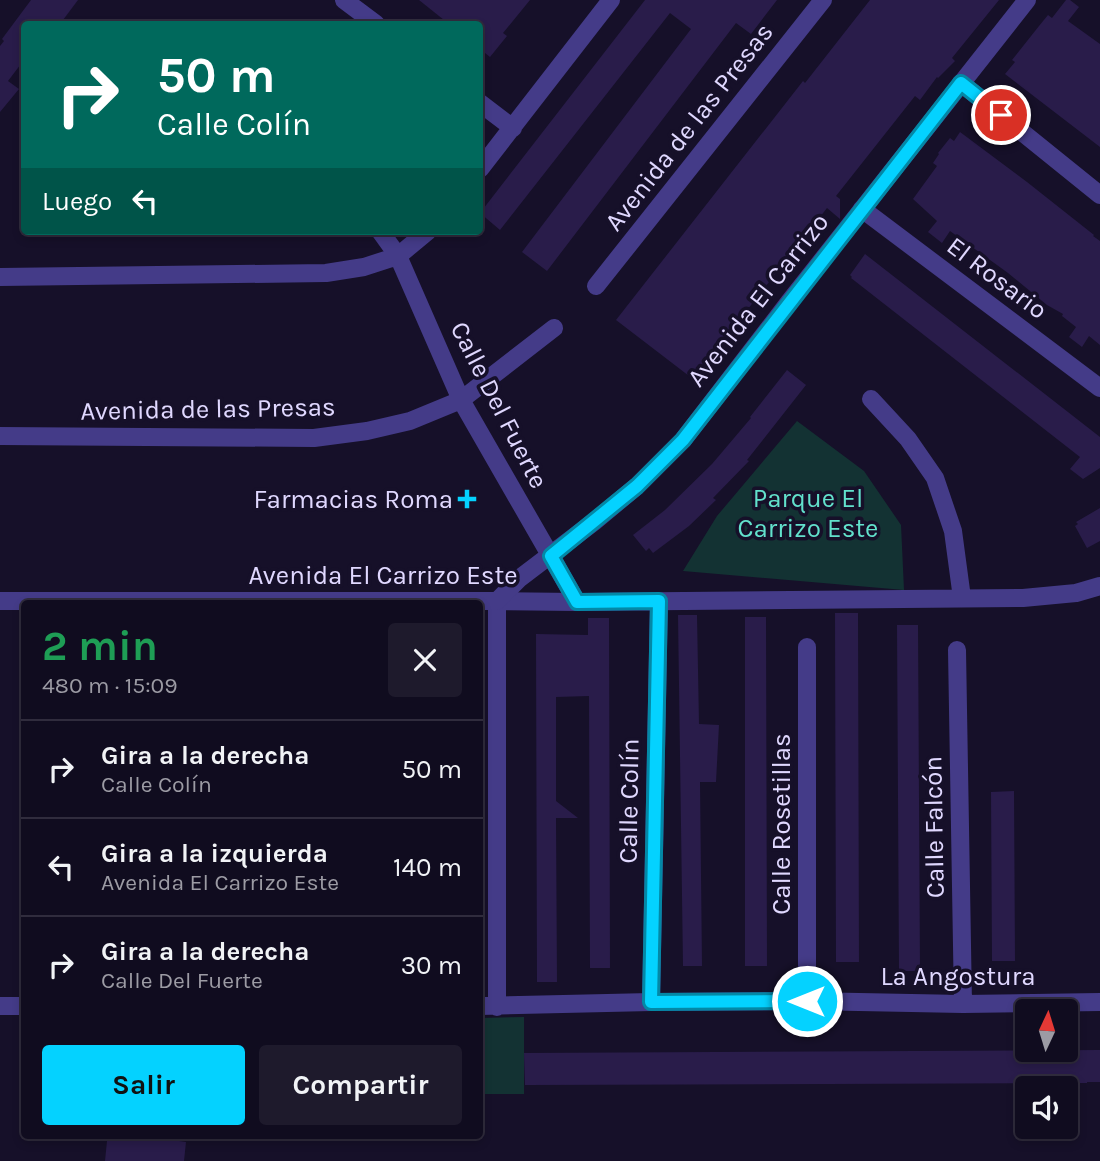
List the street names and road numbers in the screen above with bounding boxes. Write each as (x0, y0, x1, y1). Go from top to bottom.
street label: Avenida de las Presas (598, 17, 780, 237)
street label: Avenida El Carrizo (681, 207, 835, 393)
street label: El Rosario (941, 230, 1053, 326)
street label: Calle Del Fuerte (444, 316, 554, 494)
street label: Avenida de las Presas (80, 391, 336, 427)
street label: Avenida El Carrizo Este (248, 560, 518, 591)
street label: Calle Rosetillas (766, 733, 797, 915)
street label: Calle Colín (612, 738, 646, 864)
street label: Calle Falcón (917, 756, 951, 898)
street label: La Angostura (880, 961, 1036, 992)

